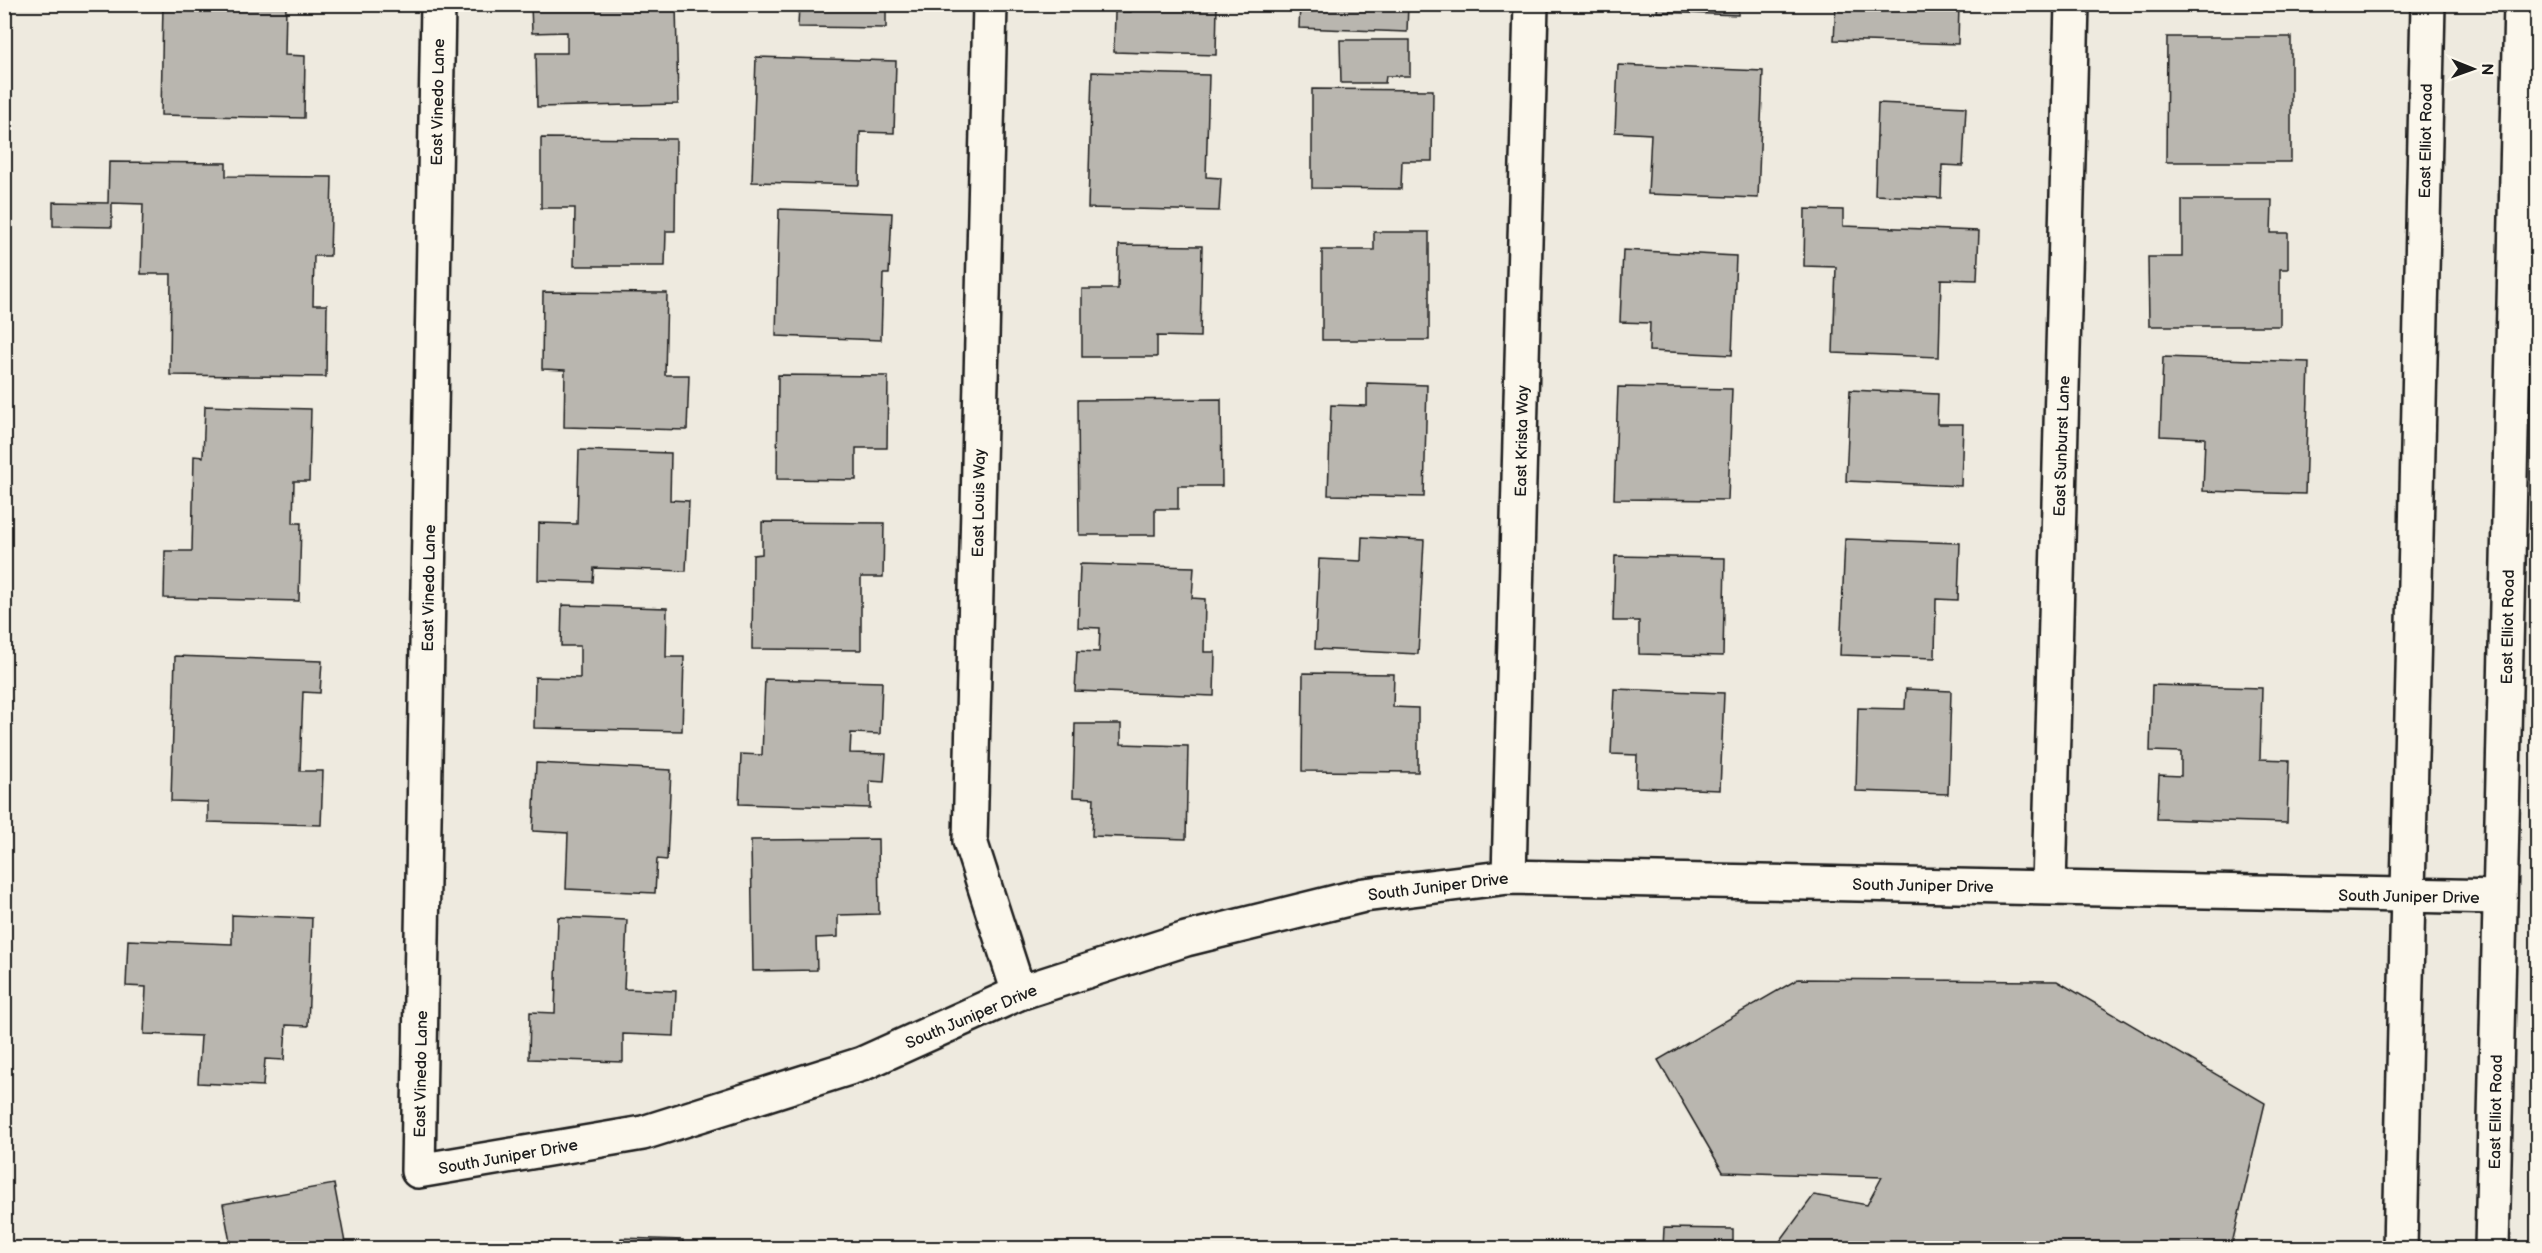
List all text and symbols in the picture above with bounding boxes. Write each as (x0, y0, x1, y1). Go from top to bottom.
street label: East Vinedo Lane (428, 38, 449, 166)
north arrow (2443, 39, 2503, 99)
text: N (2477, 63, 2496, 75)
street label: East Elliot Road (2416, 83, 2437, 199)
street label: East Sunburst Lane (2051, 375, 2074, 517)
street label: East Krista Way (1512, 384, 1533, 497)
street label: East Louis Way (969, 448, 990, 557)
street label: East Vinedo Lane (419, 524, 440, 652)
street label: East Elliot Road (2498, 569, 2519, 685)
street label: South Juniper Drive (1367, 869, 1510, 906)
street label: South Juniper Drive (1852, 876, 1994, 897)
street label: South Juniper Drive (2338, 887, 2480, 908)
street label: South Juniper Drive (903, 981, 1041, 1054)
street label: East Vinedo Lane (411, 1010, 432, 1138)
street label: East Elliot Road (2486, 1054, 2507, 1170)
street label: South Juniper Drive (437, 1136, 580, 1179)

